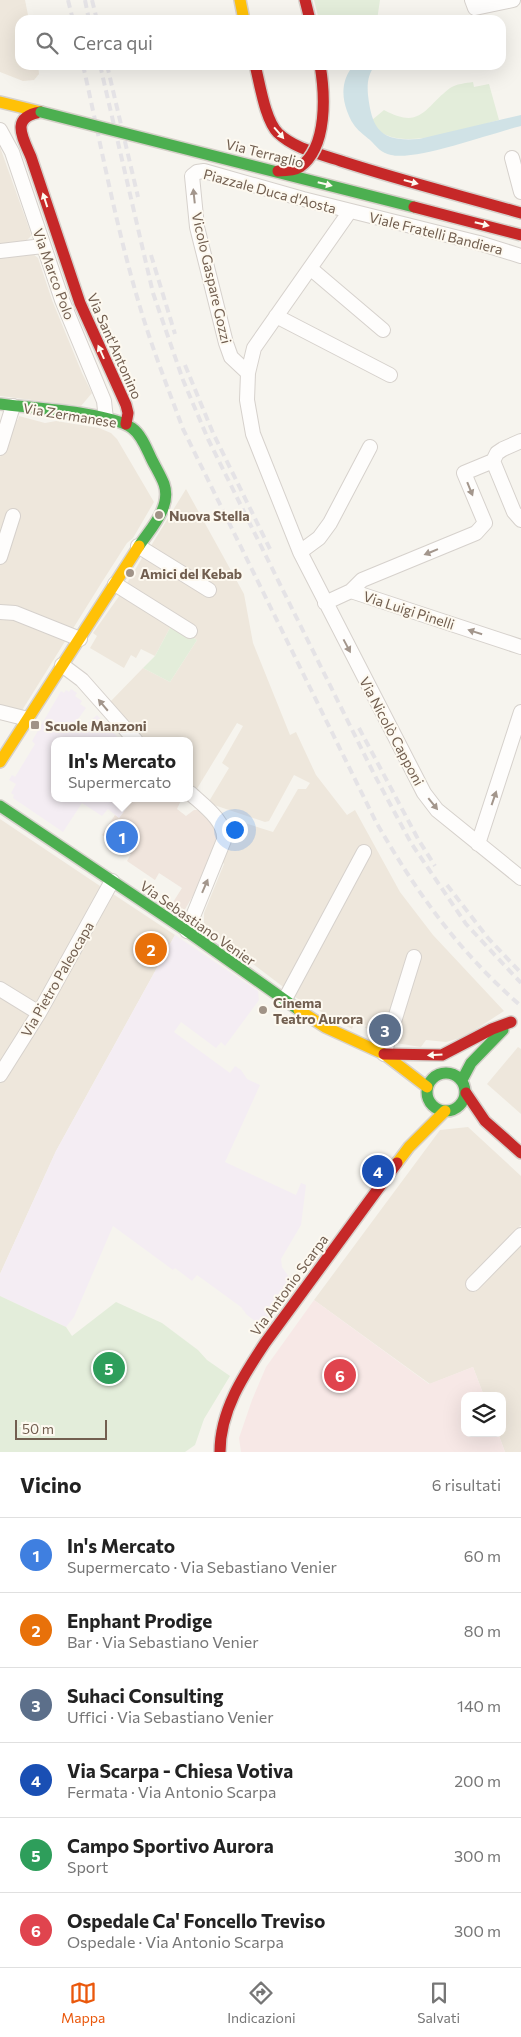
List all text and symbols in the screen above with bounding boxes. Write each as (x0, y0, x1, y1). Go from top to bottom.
search box (15, 15, 506, 70)
icon: search (33, 29, 61, 57)
text: Cerca qui (73, 31, 153, 54)
one-way arrow (274, 126, 285, 139)
street label: Via Terraglio (224, 135, 306, 171)
street label: Piazzale Duca d'Aosta (202, 165, 338, 217)
one-way arrow (403, 178, 418, 186)
one-way arrow (317, 180, 332, 188)
one-way arrow (190, 188, 198, 204)
one-way arrow (41, 192, 48, 207)
street label: Viale Fratelli Bandiera (367, 208, 505, 258)
street label: Vicolo Gaspare Gozzi (189, 211, 235, 345)
one-way arrow (475, 220, 490, 228)
street label: Via Marco Polo (30, 226, 78, 322)
street label: Via Sant'Antonino (84, 290, 146, 402)
one-way arrow (96, 345, 104, 359)
street label: Via Zermanese (22, 399, 118, 431)
one-way arrow (467, 481, 475, 496)
place label: Nuova Stella (169, 507, 250, 524)
marker: Nuova Stella (153, 509, 165, 521)
one-way arrow (423, 548, 438, 556)
place label: Amici del Kebab (140, 565, 242, 582)
marker: Amici del Kebab (124, 567, 136, 579)
street label: Via Luigi Pinelli (361, 587, 457, 633)
one-way arrow (467, 627, 482, 635)
one-way arrow (343, 639, 351, 653)
street label: Via Nicolò Capponi (356, 674, 428, 788)
one-way arrow (97, 699, 108, 712)
place label: Scuole Manzoni (45, 717, 147, 734)
marker: Scuole Manzoni (29, 719, 41, 731)
popup (51, 737, 193, 802)
text: In's Mercato (68, 749, 176, 772)
text: Supermercato (68, 772, 171, 791)
one-way arrow (490, 790, 498, 805)
one-way arrow (428, 797, 439, 810)
your location (222, 817, 248, 843)
pin: 1 (106, 818, 138, 856)
street label: Via Sebastiano Venier (137, 877, 259, 970)
one-way arrow (202, 879, 210, 893)
street label: Via Pietro Paleocapa (17, 918, 97, 1040)
pin: 2 (135, 930, 167, 968)
place label: Cinema Teatro Aurora (273, 994, 363, 1027)
marker: Cinema Teatro Aurora (257, 1004, 269, 1016)
pin: 3 (369, 1011, 401, 1049)
one-way arrow (426, 1051, 442, 1059)
pin: 4 (362, 1152, 394, 1190)
street label: Via Antonio Scarpa (246, 1231, 332, 1339)
pin: 5 (93, 1349, 125, 1387)
pin: 6 (324, 1356, 356, 1394)
map controls (461, 1392, 506, 1437)
button: layers (461, 1392, 506, 1437)
scale bar (15, 1417, 108, 1440)
text: 50 m (22, 1420, 54, 1437)
text: Vicino (20, 1472, 81, 1497)
text: 6 risultati (432, 1475, 501, 1494)
text: In's Mercato (67, 1534, 175, 1557)
text: 1 (32, 1546, 40, 1565)
text: 60 m (464, 1546, 501, 1565)
text: Supermercato · Via Sebastiano Venier (67, 1557, 337, 1576)
text: Enphant Prodige (67, 1609, 212, 1632)
text: 2 (31, 1621, 41, 1640)
text: 80 m (464, 1621, 501, 1640)
text: Bar · Via Sebastiano Venier (67, 1632, 259, 1651)
text: Suhaci Consulting (67, 1684, 223, 1707)
text: 3 (31, 1696, 41, 1715)
text: 140 m (457, 1696, 501, 1715)
text: Uffici · Via Sebastiano Venier (67, 1707, 274, 1726)
text: Via Scarpa - Chiesa Votiva (67, 1759, 293, 1782)
text: 4 (31, 1771, 41, 1790)
text: 200 m (454, 1771, 501, 1790)
text: Fermata · Via Antonio Scarpa (67, 1782, 276, 1801)
text: Campo Sportivo Aurora (67, 1834, 274, 1857)
text: 5 (31, 1846, 41, 1865)
text: 300 m (454, 1846, 501, 1865)
text: Sport (67, 1857, 108, 1876)
text: Ospedale Ca' Foncello Treviso (67, 1909, 325, 1932)
text: 6 (31, 1921, 41, 1940)
text: 300 m (454, 1921, 501, 1940)
text: Ospedale · Via Antonio Scarpa (67, 1932, 284, 1951)
tab: Mappa (61, 1979, 105, 2026)
tab: Indicazioni (227, 1979, 296, 2026)
tab: Salvati (417, 1979, 460, 2026)

